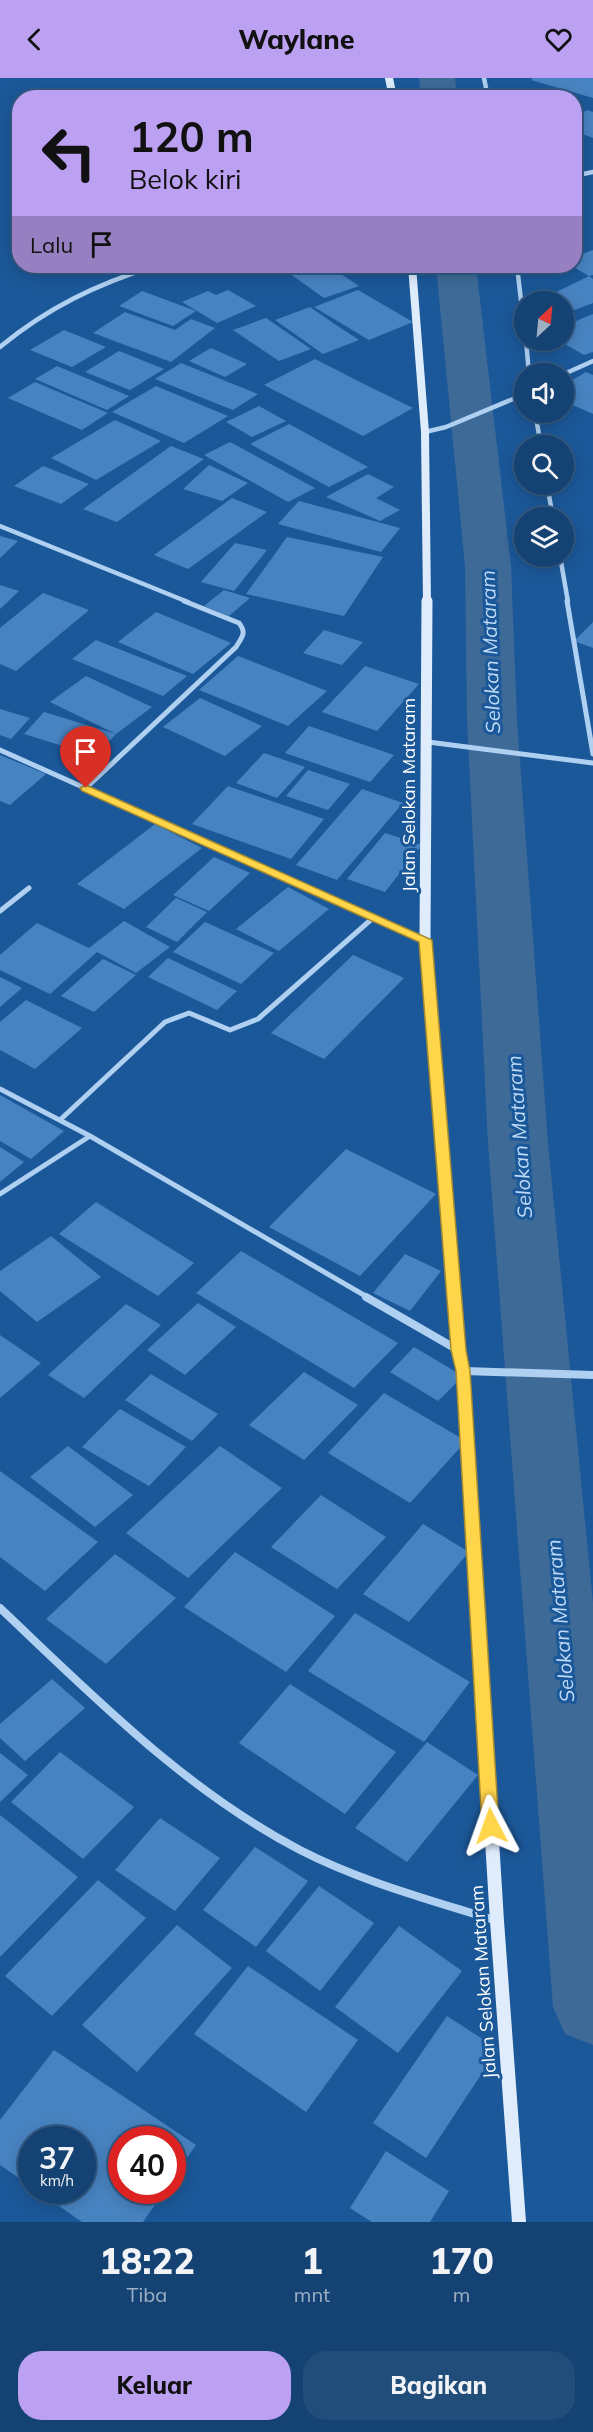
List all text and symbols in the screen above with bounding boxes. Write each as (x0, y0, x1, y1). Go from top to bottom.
text: Waylane (238, 22, 355, 56)
icon: back (18, 23, 51, 56)
icon: heart (542, 23, 575, 56)
text: 120 m (129, 110, 254, 163)
icon: left (30, 114, 108, 192)
text: Belok kiri (129, 162, 241, 196)
icon: arrive (85, 228, 118, 261)
text: Lalu (30, 231, 73, 259)
north arrow (514, 291, 574, 351)
map controls (514, 291, 574, 567)
button: sound (514, 363, 574, 423)
button: search (514, 435, 574, 495)
button: layers (514, 507, 574, 567)
water label: Selokan Mataram (475, 570, 505, 734)
street label: Jalan Selokan Mataram (397, 698, 420, 892)
pin (60, 726, 111, 788)
icon: arrive (69, 735, 102, 768)
water label: Selokan Mataram (501, 1055, 537, 1219)
water label: Selokan Mataram (540, 1538, 580, 1704)
position arrow (459, 1794, 523, 1858)
street label: Jalan Selokan Mataram (465, 1884, 501, 2080)
speed limit sign: 40 (108, 2126, 186, 2204)
text: 37 (39, 2139, 75, 2177)
text: km/h (40, 2171, 74, 2190)
text: 18:22 (99, 2238, 195, 2283)
text: 1 (301, 2238, 323, 2283)
text: 170 (429, 2238, 494, 2283)
text: Tiba (126, 2282, 167, 2307)
text: mnt (294, 2282, 330, 2307)
text: m (453, 2282, 470, 2307)
button: Keluar (18, 2351, 291, 2420)
button: Bagikan (303, 2351, 575, 2420)

